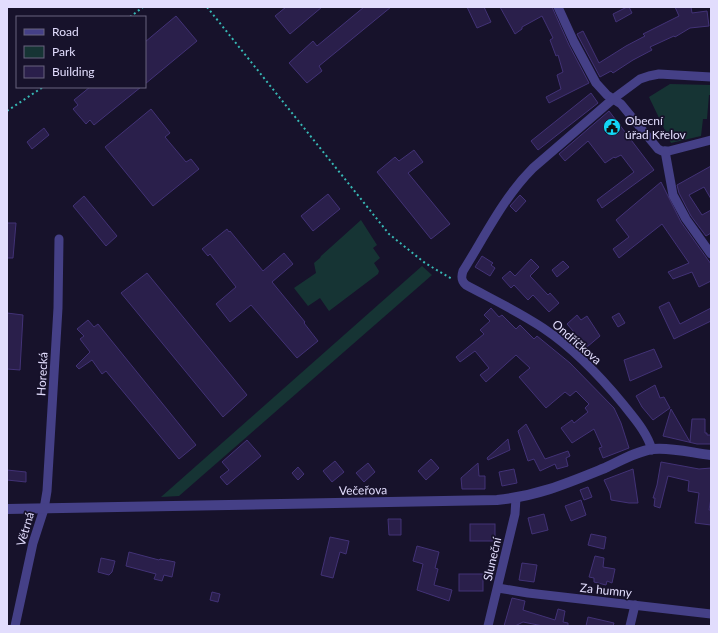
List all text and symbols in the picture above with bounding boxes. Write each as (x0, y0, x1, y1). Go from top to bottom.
legend (16, 16, 146, 88)
text: Road (52, 24, 79, 39)
text: Park (52, 44, 76, 59)
text: Building (52, 64, 95, 79)
place label: Obecní úřad Křelov (625, 113, 687, 142)
public building icon: Obecní úřad Křelov (602, 117, 622, 137)
street label: Ondříčkova (549, 317, 605, 367)
street label: Horecká (33, 352, 51, 396)
street label: Večeřova (339, 482, 387, 498)
street label: Větrná (13, 510, 37, 548)
street label: Sluneční (480, 535, 505, 582)
street label: Za humny (579, 580, 634, 600)

